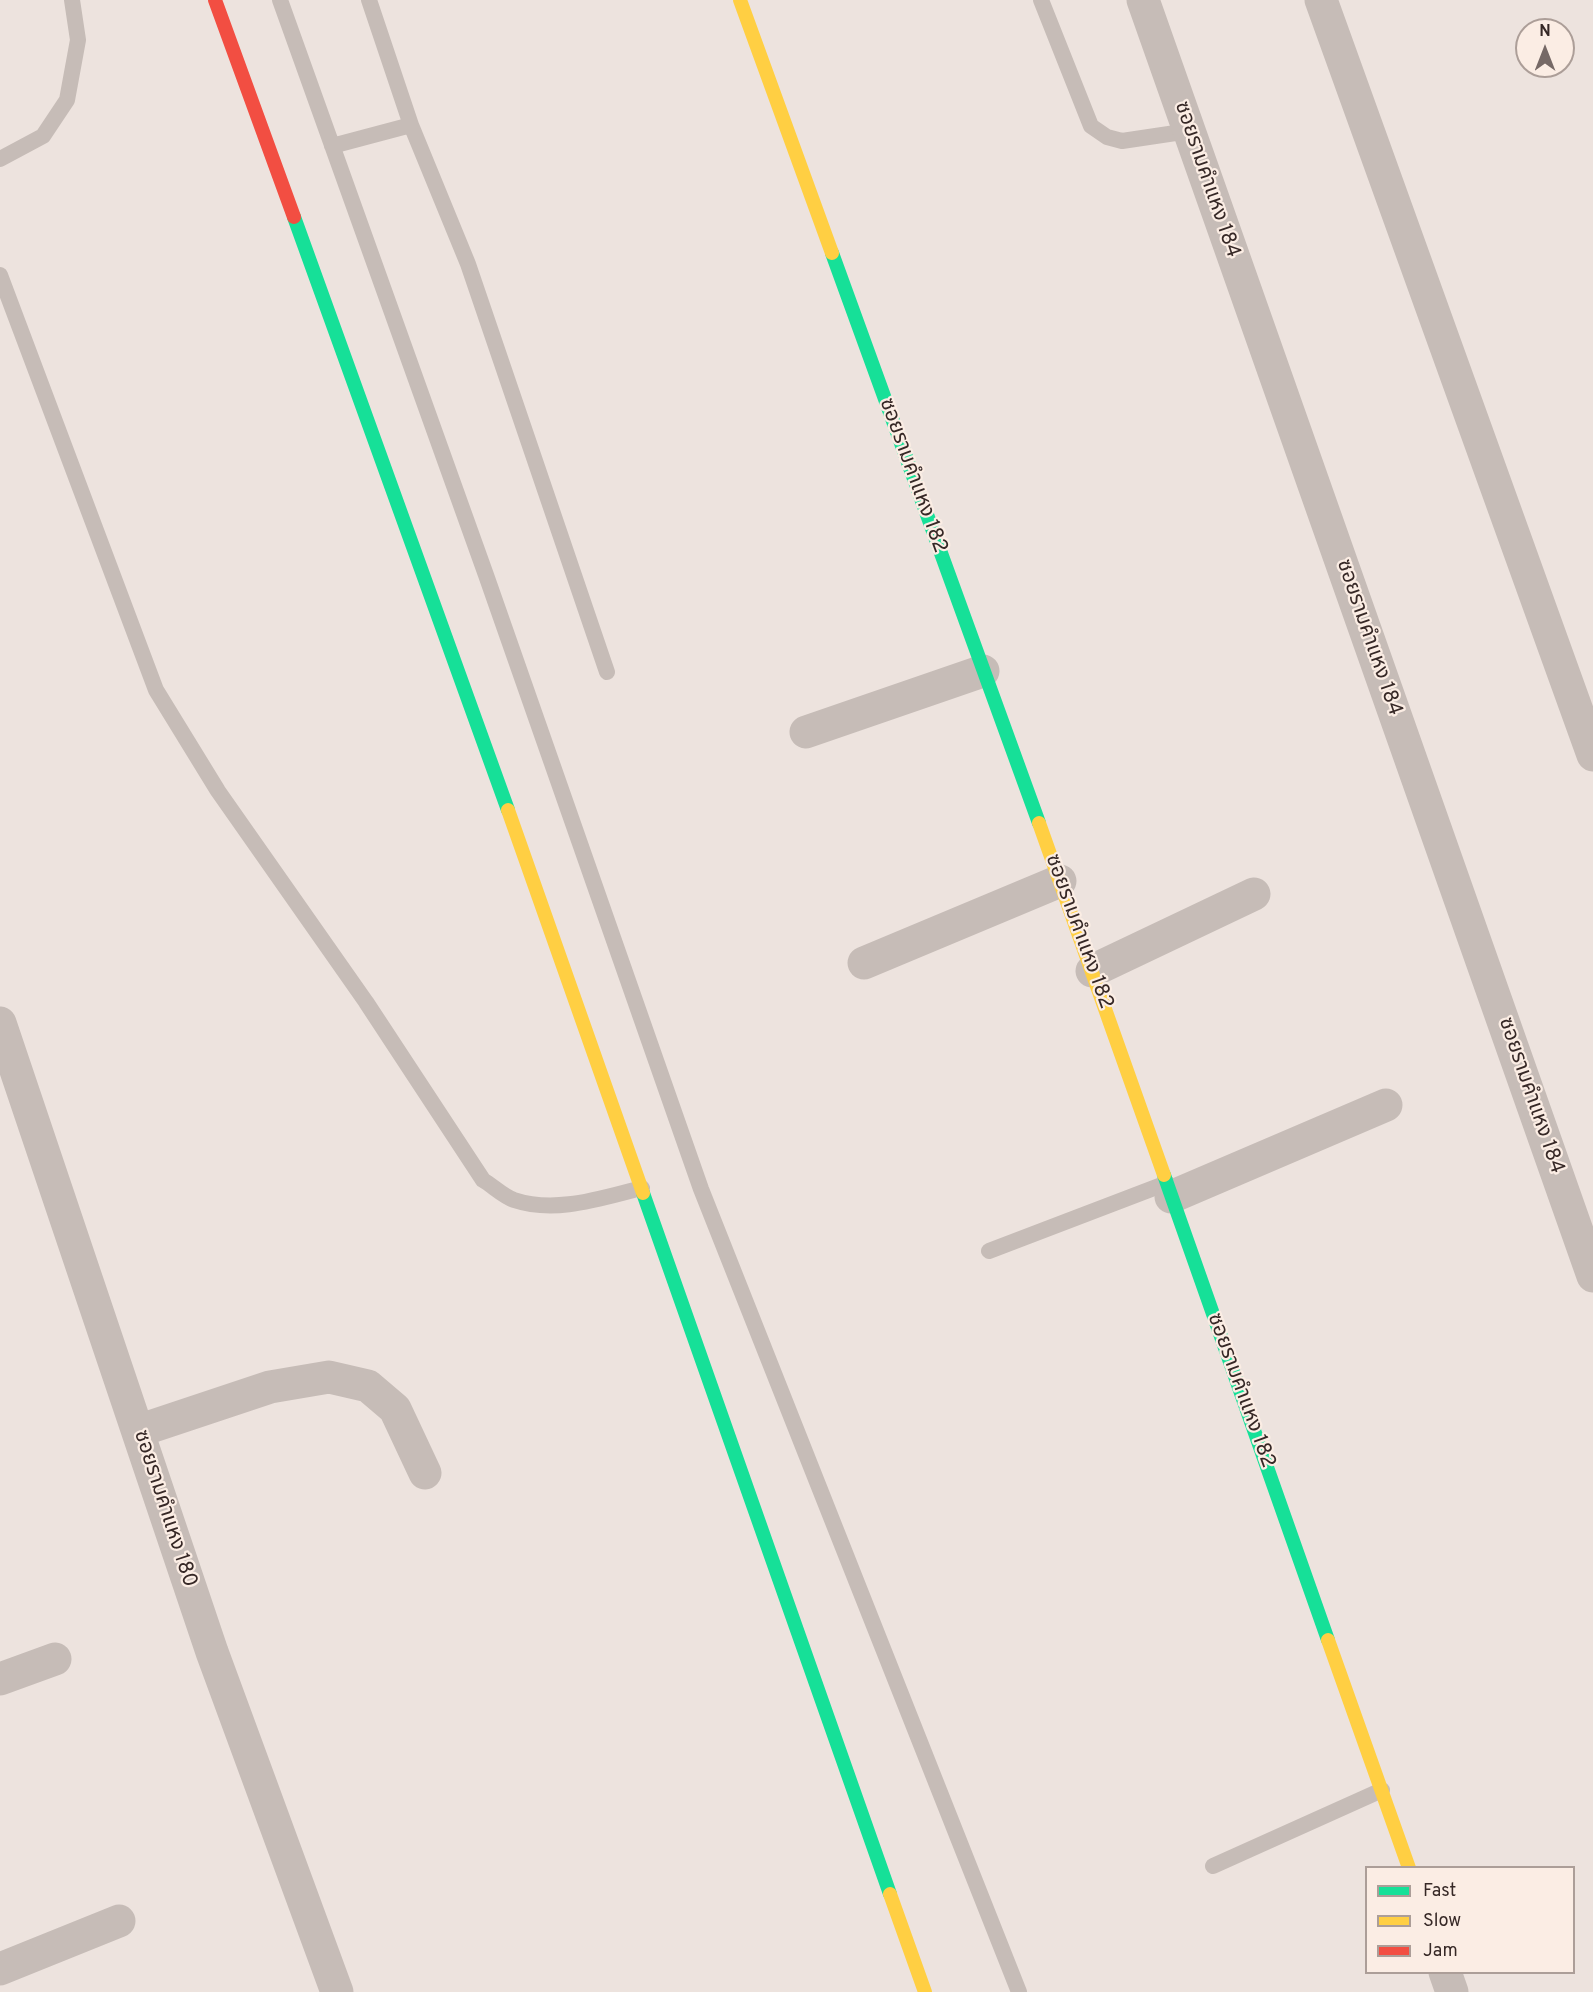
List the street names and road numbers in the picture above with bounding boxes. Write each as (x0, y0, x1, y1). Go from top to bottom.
street label: ซอยรามคำแหง 184 (1167, 99, 1245, 261)
street label: ซอยรามคำแหง 182 (872, 395, 952, 557)
street label: ซอยรามคำแหง 184 (1329, 557, 1407, 719)
street label: ซอยรามคำแหง 182 (1038, 851, 1118, 1013)
street label: ซอยรามคำแหง 184 (1491, 1015, 1569, 1177)
street label: ซอยรามคำแหง 182 (1200, 1310, 1280, 1472)
street label: ซอยรามคำแหง 180 (127, 1427, 201, 1591)

